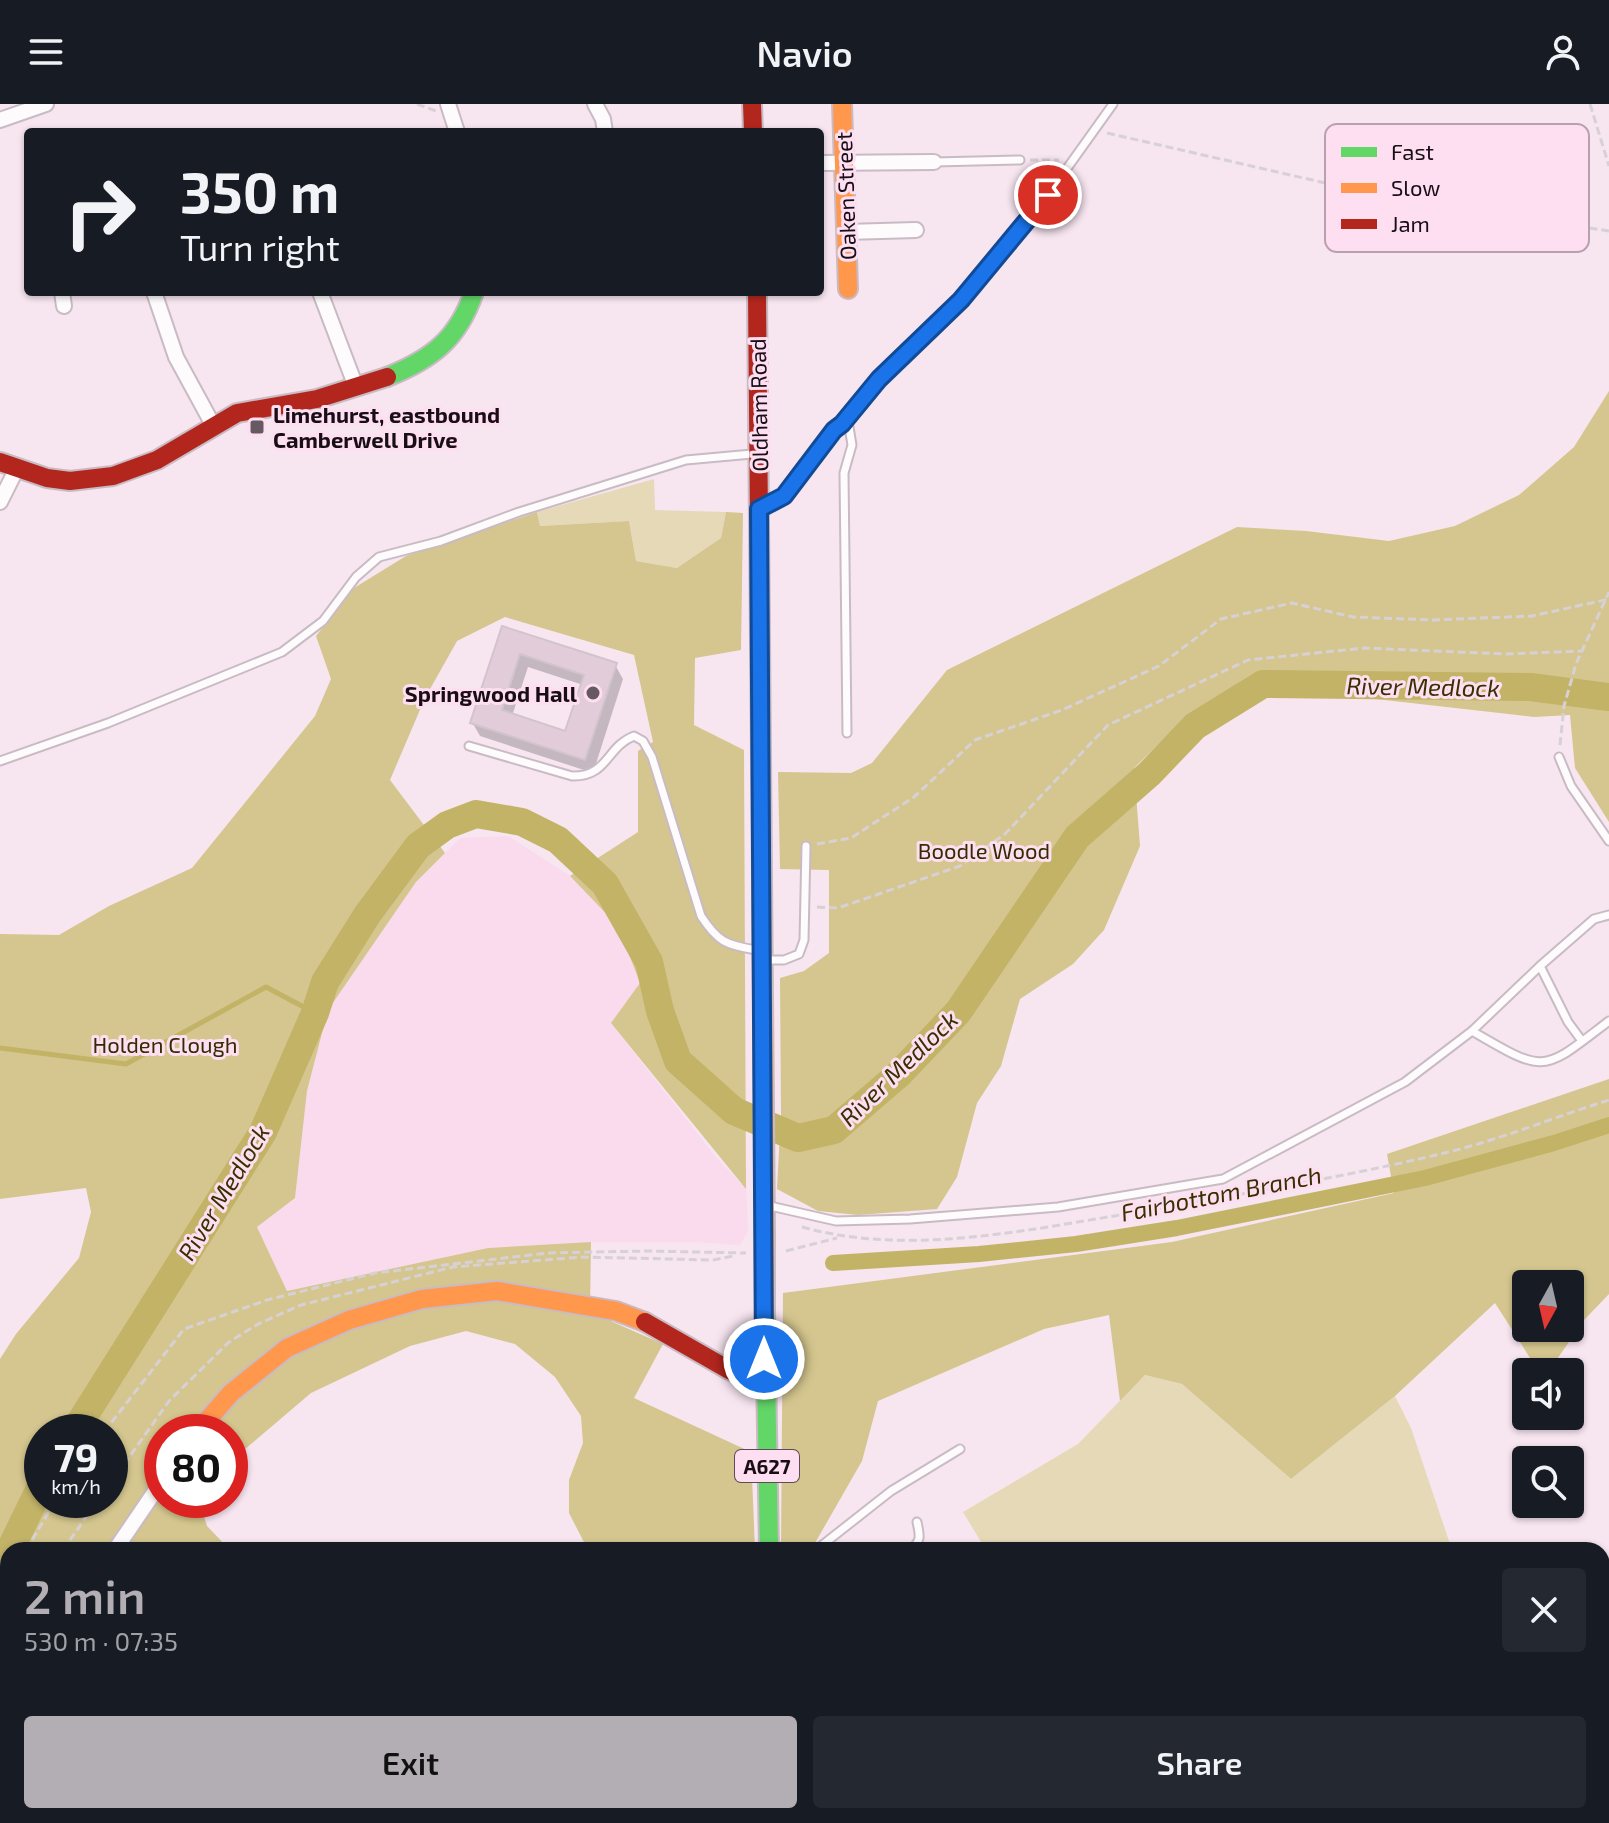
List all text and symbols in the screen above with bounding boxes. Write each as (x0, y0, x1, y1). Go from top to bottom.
icon: menu (24, 30, 68, 74)
icon: person (1541, 30, 1585, 74)
text: Navio (756, 31, 853, 74)
legend (1325, 124, 1589, 252)
street label: Oaken Street (830, 131, 860, 261)
text: Fast (1391, 138, 1434, 164)
text: 350 m (180, 157, 339, 224)
icon: right (48, 160, 152, 264)
pin (1014, 161, 1082, 229)
icon: arrive (1026, 173, 1070, 217)
text: Slow (1391, 174, 1440, 200)
text: Jam (1391, 210, 1430, 236)
text: Turn right (180, 225, 340, 268)
street label: Oldham Road (744, 338, 772, 472)
place label: Limehurst, eastbound Camberwell Drive (273, 401, 500, 452)
marker: Limehurst, eastbound Camberwell Drive (248, 418, 266, 436)
water label: River Medlock (1346, 670, 1500, 702)
place label: Springwood Hall (405, 680, 578, 706)
marker: Springwood Hall (584, 684, 602, 702)
park label: Boodle Wood (918, 837, 1050, 863)
water label: River Medlock (833, 1004, 963, 1132)
park label: Holden Clough (92, 1031, 238, 1057)
water label: River Medlock (171, 1119, 275, 1265)
water label: Fairbottom Branch (1118, 1159, 1324, 1227)
north arrow (1512, 1270, 1584, 1342)
map controls (1512, 1270, 1584, 1518)
position arrow (722, 1317, 806, 1401)
button: sound (1512, 1358, 1584, 1430)
speed limit sign: 80 (144, 1414, 248, 1518)
text: 79 (54, 1432, 98, 1480)
button: search (1512, 1446, 1584, 1518)
road number: A627 (735, 1450, 799, 1482)
text: km/h (51, 1474, 101, 1498)
text: 2 min (24, 1566, 145, 1624)
button: close (1502, 1568, 1586, 1652)
text: 530 m · 07:35 (24, 1625, 178, 1656)
button: Exit (24, 1716, 797, 1808)
button: Share (813, 1716, 1586, 1808)

